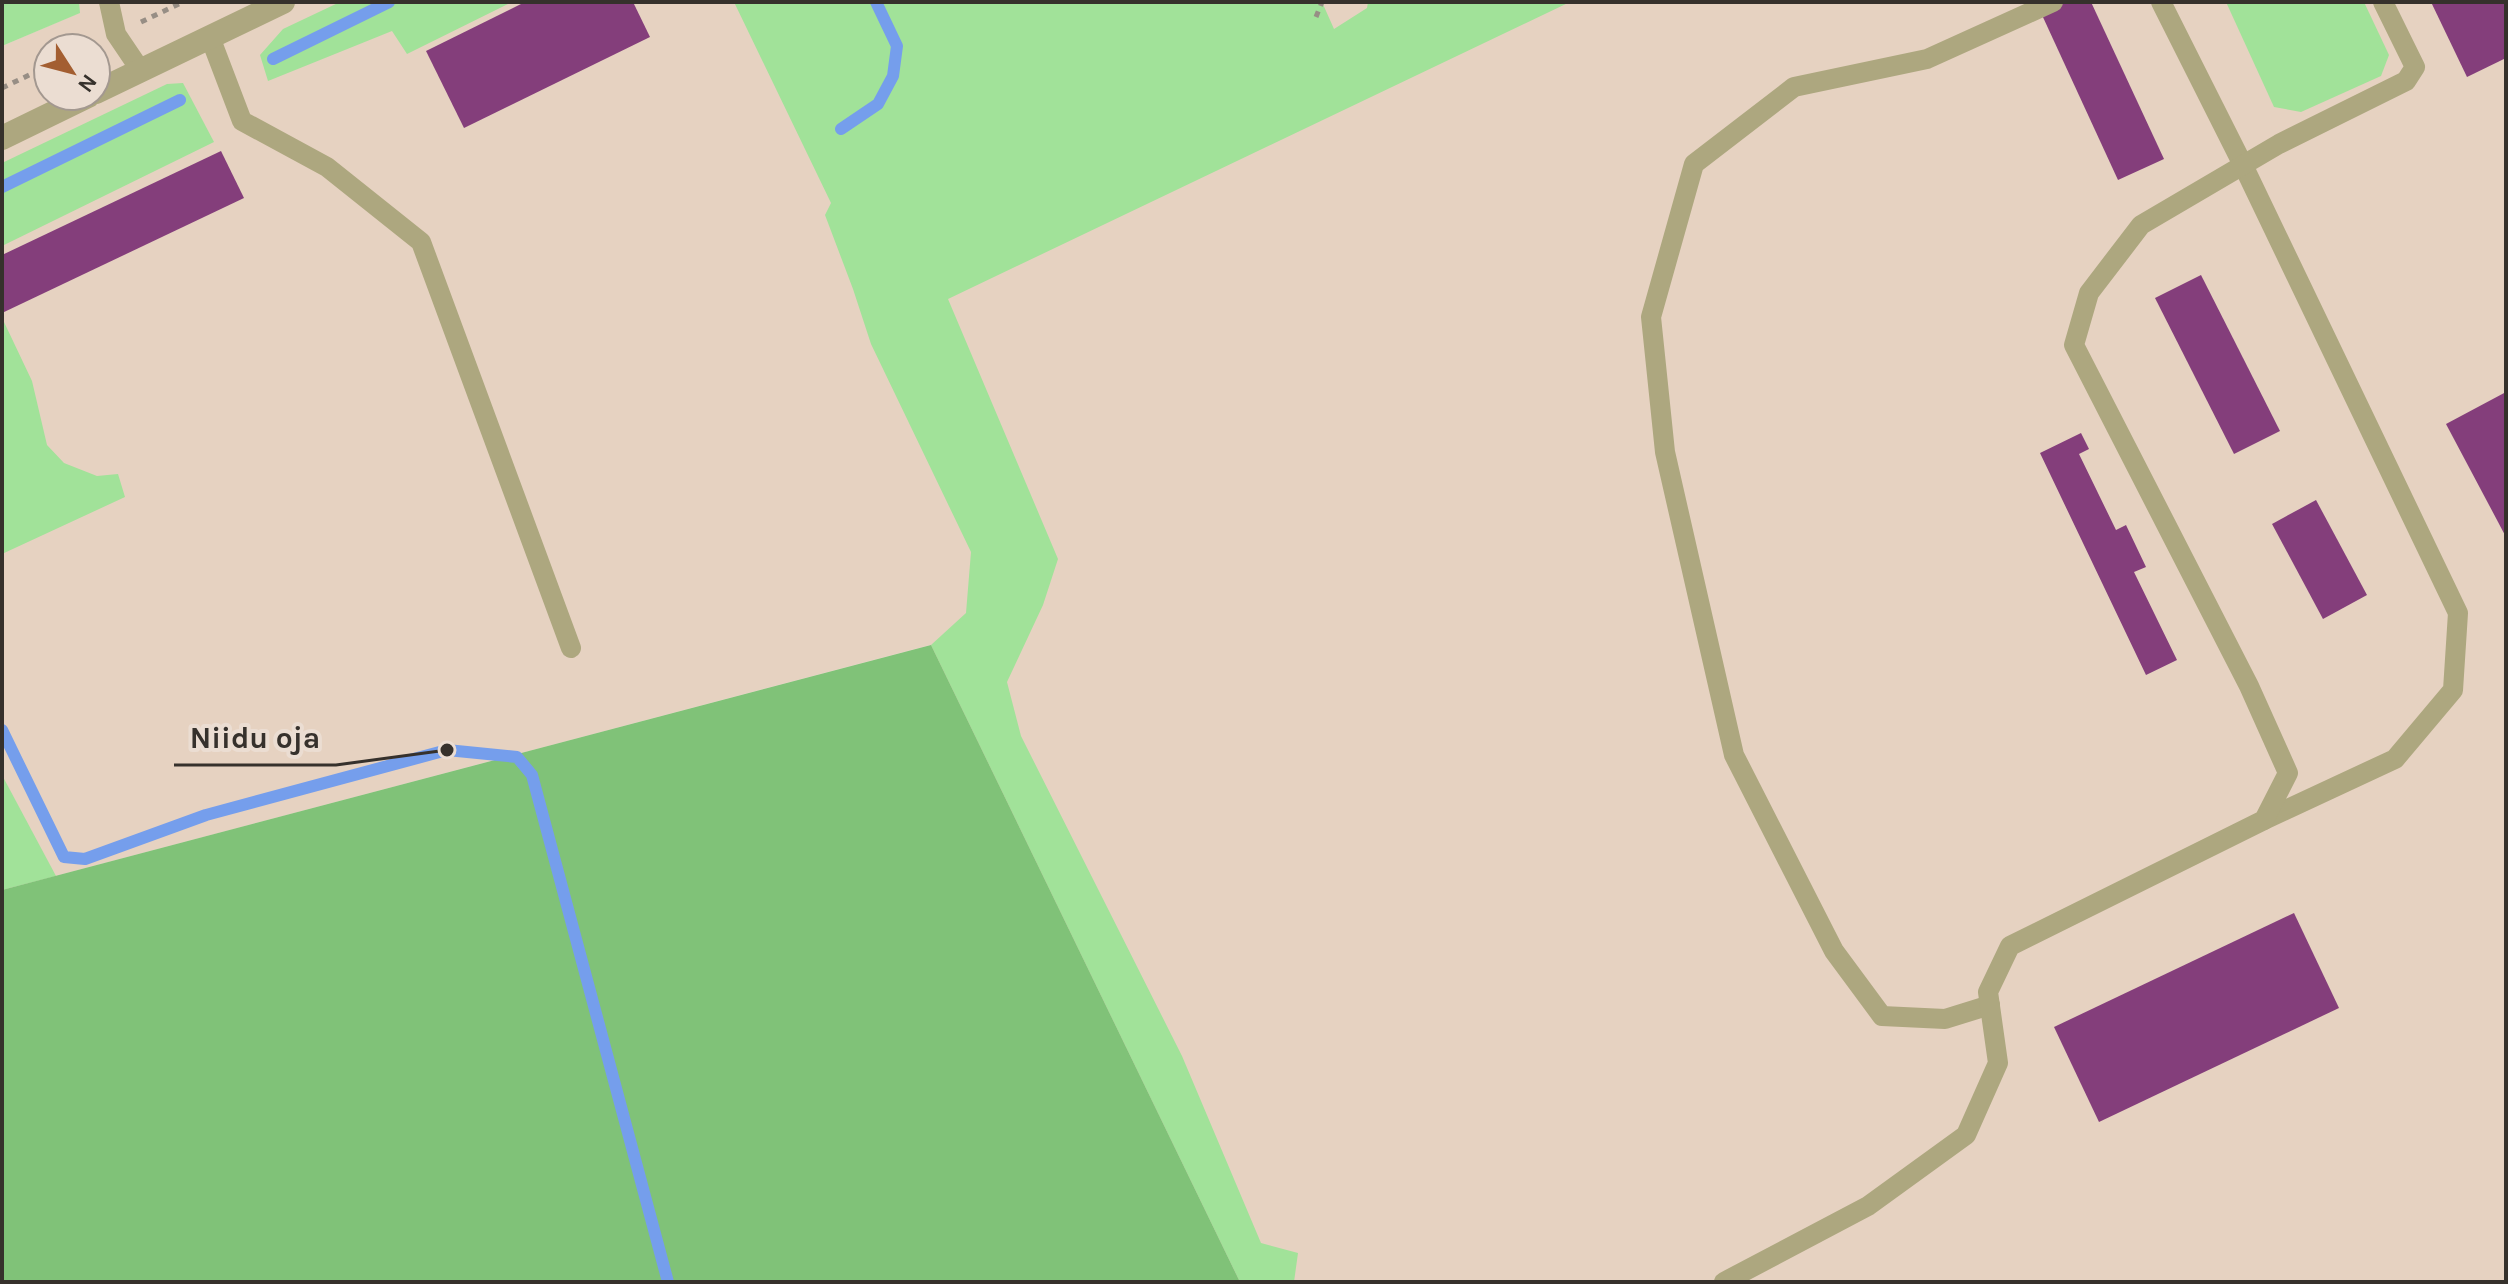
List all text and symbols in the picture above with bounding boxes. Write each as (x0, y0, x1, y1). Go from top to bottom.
north arrow (32, 32, 112, 112)
text: N (72, 69, 103, 97)
callout: Niidu oja (174, 711, 336, 765)
text: Niidu oja (190, 720, 320, 756)

